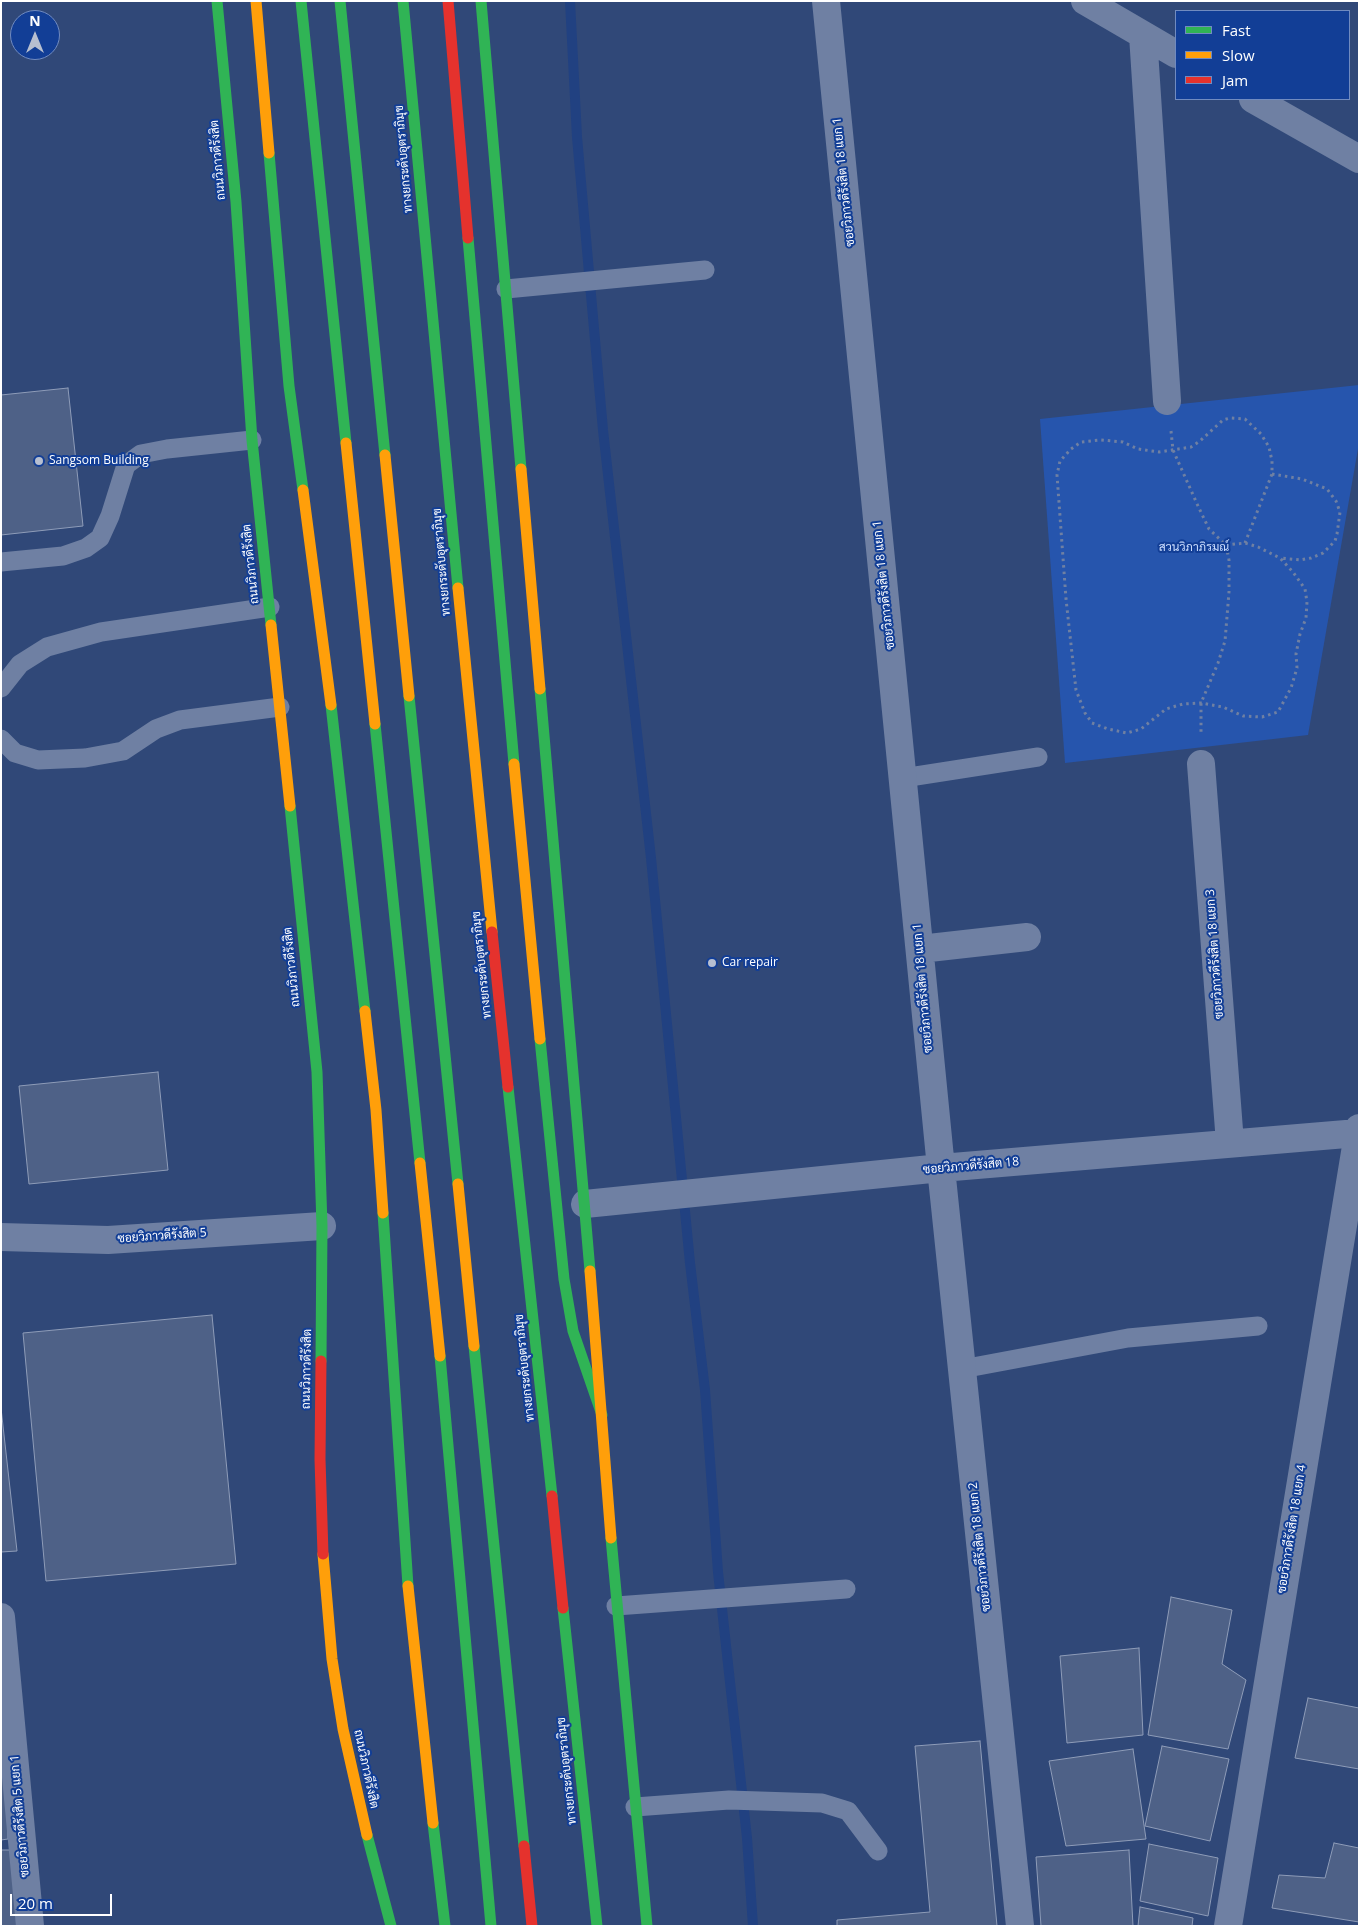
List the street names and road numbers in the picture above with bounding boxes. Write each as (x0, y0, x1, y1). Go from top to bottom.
street label: ทางยกระดับอุตราภิมุข (392, 105, 416, 213)
street label: ซอยวิภาวดีรังสิต 18 แยก 1 (830, 117, 858, 247)
street label: ถนนวิภาวดีรังสิต (207, 119, 229, 201)
street label: ทางยกระดับอุตราภิมุข (430, 508, 454, 616)
street label: ซอยวิภาวดีรังสิต 18 แยก 1 (870, 520, 898, 650)
street label: ถนนวิภาวดีรังสิต (240, 523, 262, 605)
street label: ซอยวิภาวดีรังสิต 18 แยก 3 (1203, 889, 1227, 1019)
street label: ทางยกระดับอุตราภิมุข (469, 911, 495, 1019)
street label: ซอยวิภาวดีรังสิต 18 แยก 1 (910, 923, 936, 1053)
street label: ถนนวิภาวดีรังสิต (281, 926, 303, 1008)
street label: ซอยวิภาวดีรังสิต 18 (922, 1155, 1020, 1177)
street label: ซอยวิภาวดีรังสิต 5 (117, 1226, 207, 1246)
street label: ทางยกระดับอุตราภิมุข (512, 1314, 538, 1422)
street label: ถนนวิภาวดีรังสิต (299, 1329, 315, 1409)
street label: ซอยวิภาวดีรังสิต 18 แยก 4 (1275, 1464, 1309, 1594)
street label: ซอยวิภาวดีรังสิต 18 แยก 2 (966, 1482, 994, 1612)
street label: ทางยกระดับอุตราภิมุข (554, 1717, 580, 1825)
street label: ถนนวิภาวดีรังสิต (351, 1728, 381, 1810)
street label: ซอยวิภาวดีรังสิต 5 แยก 1 (7, 1754, 33, 1878)

